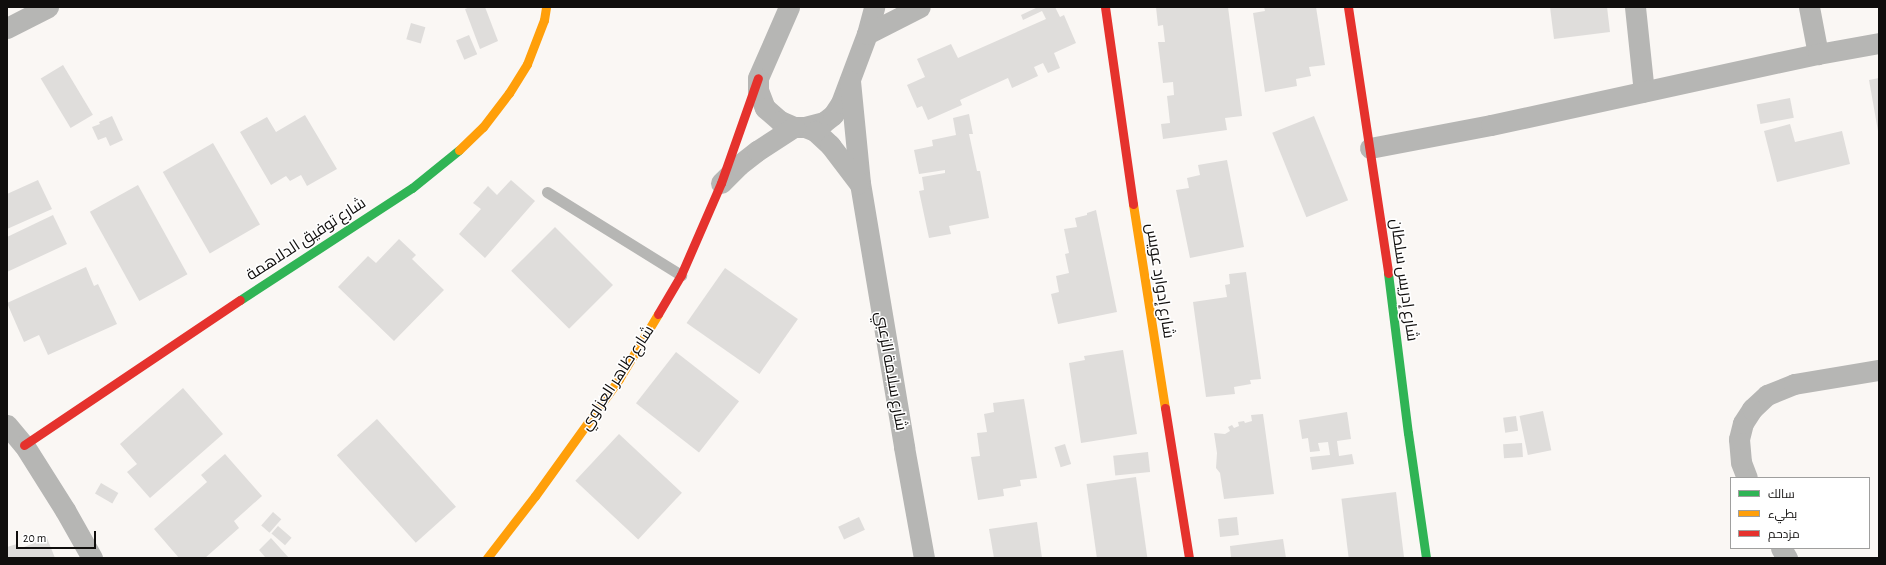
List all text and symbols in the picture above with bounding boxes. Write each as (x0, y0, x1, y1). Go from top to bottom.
street label: شارع توفيق الدلاهمة (243, 193, 369, 285)
street label: شارع إدريس سلطان (1386, 218, 1422, 342)
street label: شارع إدوارد عويس (1141, 222, 1179, 340)
street label: شارع سلامة الزعبي (871, 310, 911, 432)
street label: شارع ظاهر العزاوي (576, 322, 658, 434)
legend (1730, 477, 1870, 549)
text: سالك (1768, 488, 1795, 500)
text: بطيء (1768, 508, 1797, 520)
scale bar (18, 523, 98, 549)
text: مزدحم (1768, 528, 1800, 540)
text: 20 m (23, 532, 46, 544)

